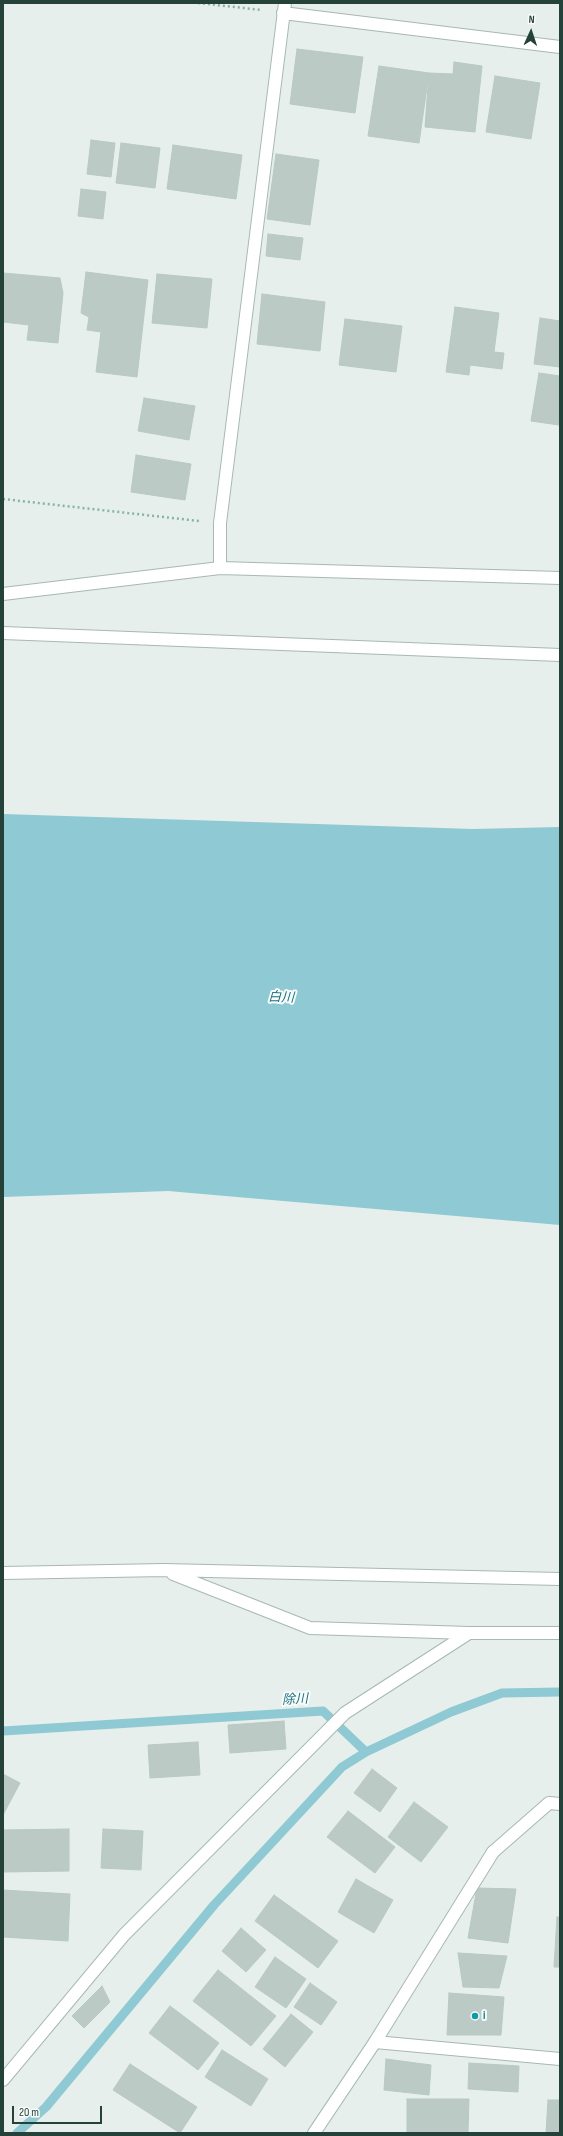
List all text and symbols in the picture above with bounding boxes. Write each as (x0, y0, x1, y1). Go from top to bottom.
north arrow (511, 12, 551, 52)
text: N (528, 13, 535, 26)
water label: 白川 (268, 990, 294, 1006)
water label: 除川 (282, 1692, 308, 1708)
place label: i (483, 2009, 485, 2023)
marker: i (470, 2011, 480, 2021)
scale bar (14, 2098, 104, 2124)
text: 20 m (19, 2105, 39, 2120)

